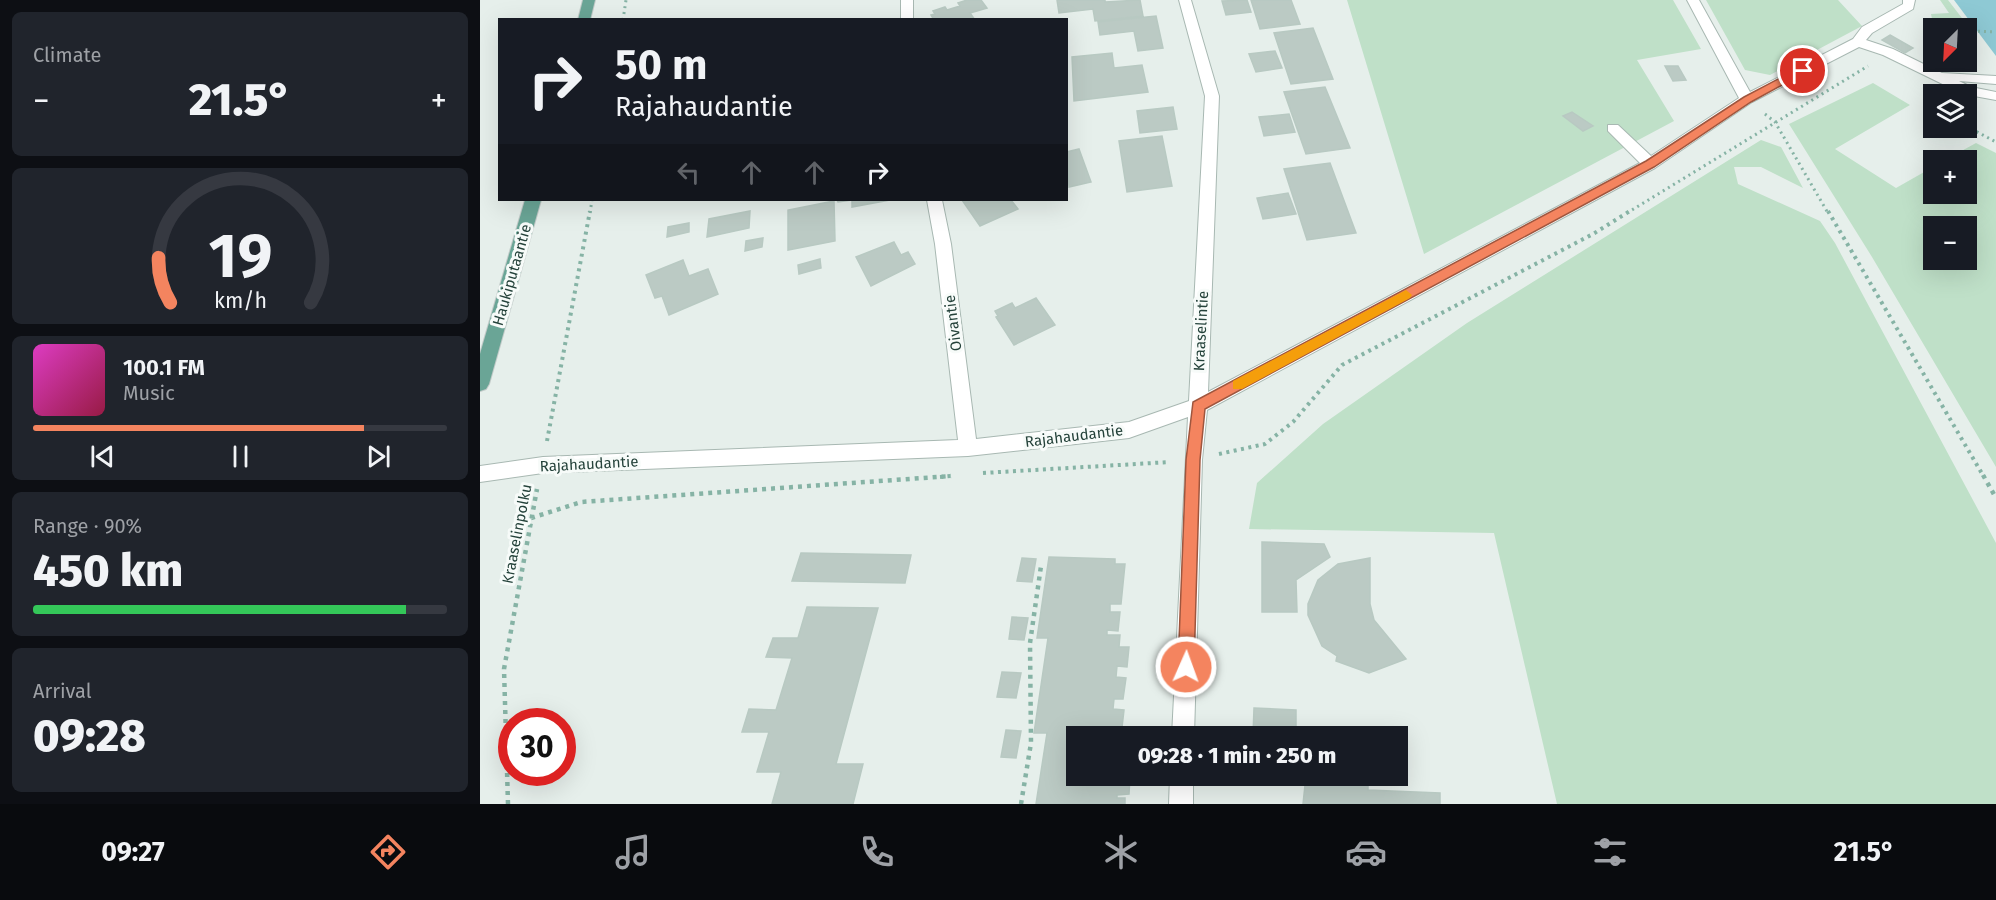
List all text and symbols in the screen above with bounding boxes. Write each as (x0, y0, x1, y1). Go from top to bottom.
north arrow (1923, 18, 1977, 72)
map controls (1923, 18, 1977, 270)
text: 50 m (615, 40, 708, 90)
icon: right (516, 42, 594, 120)
text: Climate (33, 43, 101, 67)
pin (1777, 45, 1828, 96)
icon: arrive (1786, 54, 1819, 87)
text: 21.5° (189, 73, 291, 127)
text: − (33, 81, 50, 121)
text: + (431, 81, 447, 121)
button: layers (1923, 84, 1977, 138)
text: Rajahaudantie (615, 91, 793, 123)
button: + (1923, 150, 1977, 204)
icon: left (672, 156, 705, 189)
icon: ahead (735, 156, 768, 189)
icon: ahead (798, 156, 831, 189)
icon: right (861, 156, 894, 189)
button: − (1923, 216, 1977, 270)
text: 19 (208, 219, 272, 294)
street label: Haukiputaantie (489, 222, 535, 328)
text: km/h (213, 288, 267, 314)
street label: Kraaselintie (1190, 290, 1212, 372)
street label: Oivantie (941, 294, 965, 352)
text: 100.1 FM (123, 354, 205, 381)
text: Music (123, 381, 175, 405)
street label: Rajahaudantie (1024, 421, 1124, 451)
icon: previous (86, 440, 119, 473)
icon: pause (224, 440, 257, 473)
icon: next (362, 440, 395, 473)
street label: Rajahaudantie (539, 452, 639, 476)
street label: Kraaselinpolku (499, 483, 535, 585)
text: Range · 90% (33, 514, 142, 538)
text: 450 km (33, 544, 183, 598)
position arrow (1154, 635, 1218, 699)
text: Arrival (33, 679, 92, 703)
speed limit sign: 30 (498, 708, 576, 786)
text: 09:28 (33, 709, 146, 763)
text: 09:28 · 1 min · 250 m (1138, 742, 1336, 769)
icon: directions (367, 831, 409, 873)
icon: music (612, 831, 654, 873)
icon: phone (856, 831, 898, 873)
icon: climate (1100, 831, 1142, 873)
icon: car (1345, 831, 1387, 873)
icon: filters (1589, 831, 1631, 873)
text: 09:27 (101, 836, 165, 868)
text: 21.5° (1834, 836, 1895, 868)

